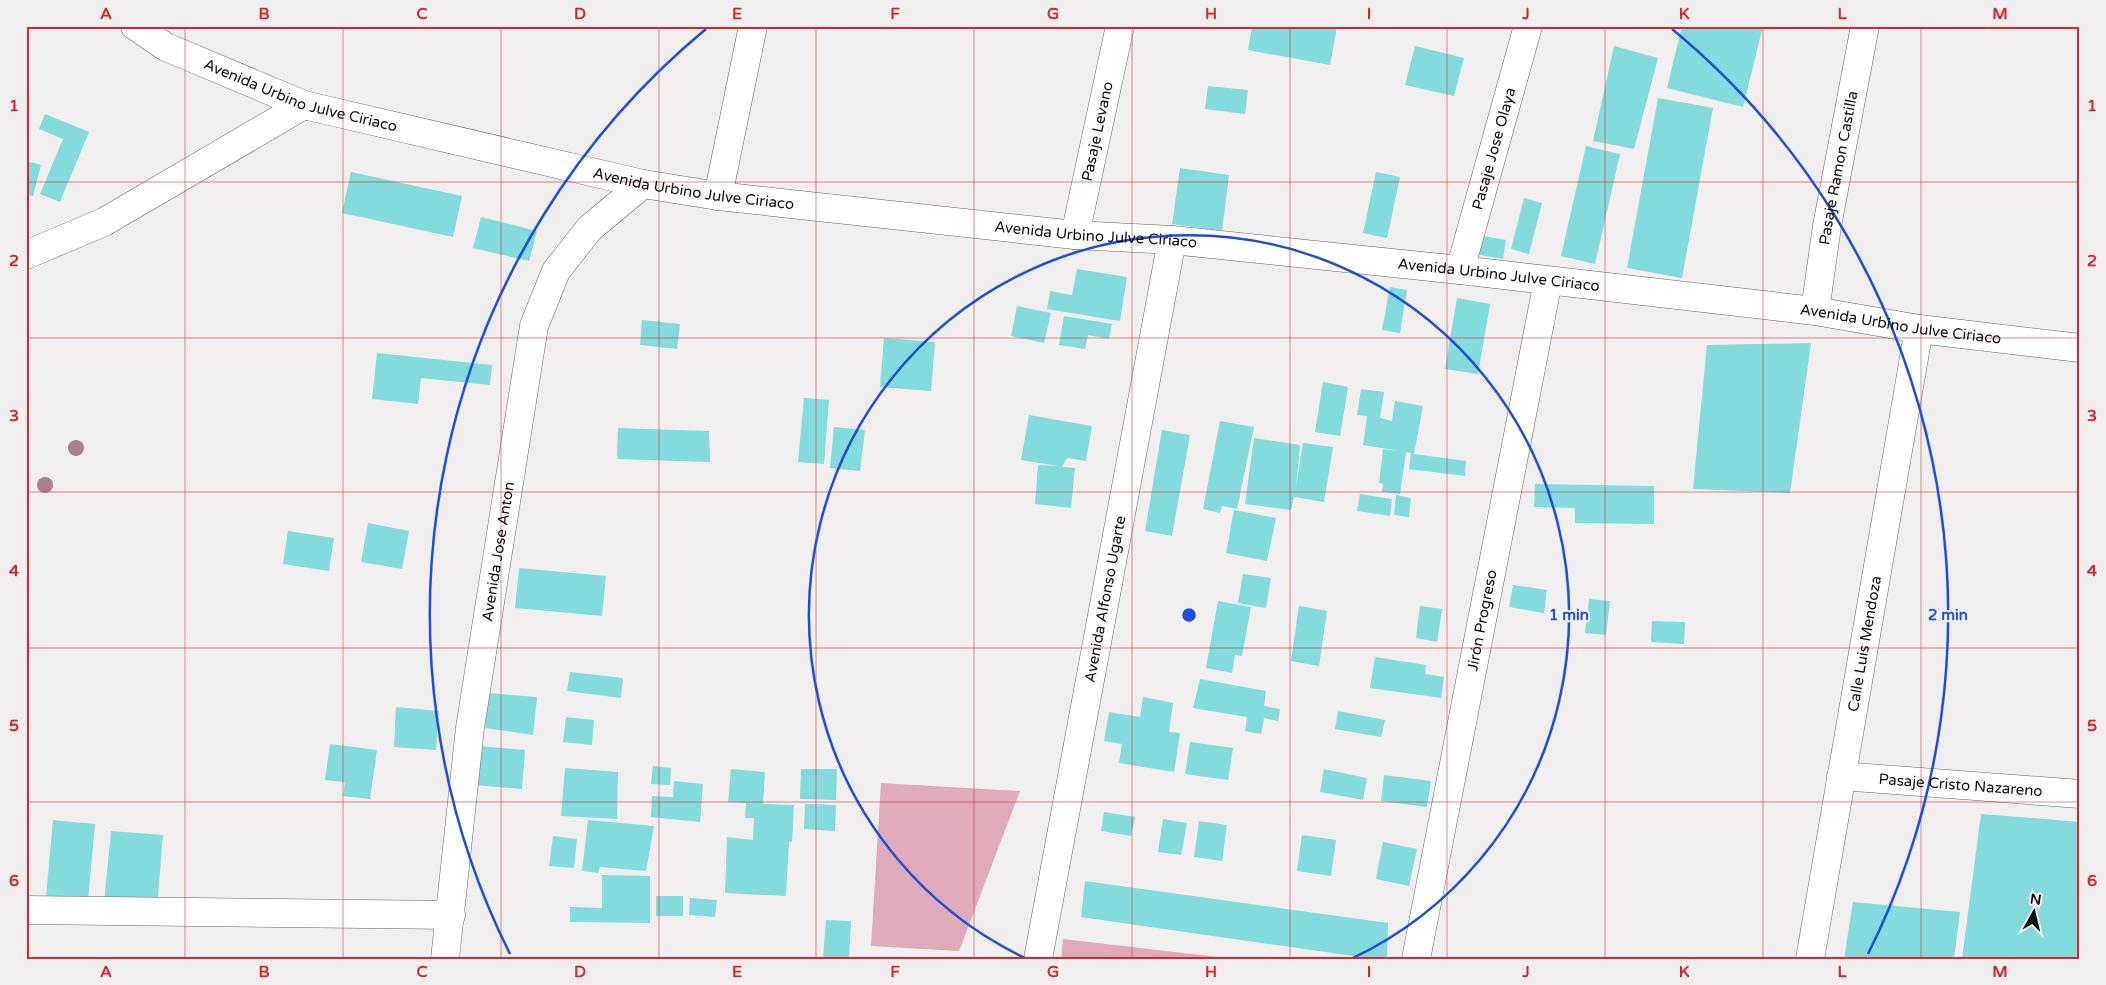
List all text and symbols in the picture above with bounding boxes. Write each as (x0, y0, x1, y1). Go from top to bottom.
text: A (100, 4, 112, 24)
text: B (258, 4, 270, 24)
text: C (416, 4, 428, 24)
text: D (574, 4, 586, 24)
text: E (732, 4, 742, 24)
text: F (890, 4, 900, 24)
text: G (1047, 4, 1059, 24)
text: H (1205, 4, 1217, 24)
text: I (1367, 4, 1371, 24)
text: J (1521, 4, 1530, 24)
text: K (1679, 4, 1690, 24)
text: L (1837, 4, 1847, 24)
text: M (1992, 4, 2008, 24)
street label: Avenida Urbino Julve Ciriaco (201, 55, 399, 135)
street label: Pasaje Levano (1078, 80, 1117, 183)
street label: Pasaje Jose Olaya (1468, 85, 1519, 212)
street label: Pasaje Ramon Castilla (1815, 89, 1861, 246)
text: 1 (9, 96, 19, 116)
text: 1 (2087, 96, 2097, 116)
street label: Avenida Urbino Julve Ciriaco (591, 164, 795, 213)
street label: Avenida Urbino Julve Ciriaco (994, 217, 1198, 252)
text: 2 (9, 251, 19, 271)
text: 2 (2087, 251, 2097, 271)
street label: Avenida Urbino Julve Ciriaco (1397, 255, 1601, 295)
street label: Avenida Urbino Julve Ciriaco (1799, 300, 2002, 348)
text: 3 (9, 406, 19, 426)
text: 3 (2087, 406, 2097, 426)
street label: Avenida Jose Anton (478, 480, 518, 623)
street label: Avenida Alfonso Ugarte (1081, 514, 1129, 684)
text: 4 (9, 561, 19, 581)
text: 4 (2087, 561, 2097, 581)
street label: Jirón Progreso (1463, 568, 1501, 673)
street label: Calle Luis Mendoza (1844, 574, 1885, 713)
centre of rings (1180, 606, 1198, 624)
text: 1 min (1549, 606, 1589, 624)
text: 2 min (1928, 606, 1968, 624)
text: 5 (9, 716, 19, 736)
text: 5 (2087, 716, 2097, 736)
street label: Pasaje Cristo Nazareno (1878, 770, 2043, 800)
text: 6 (9, 871, 19, 891)
text: 6 (2087, 871, 2097, 891)
north arrow (2008, 888, 2058, 938)
text: N (2029, 890, 2042, 909)
text: A (100, 962, 112, 982)
text: B (258, 962, 270, 982)
text: C (416, 962, 428, 982)
text: D (574, 962, 586, 982)
text: E (732, 962, 742, 982)
text: F (890, 962, 900, 982)
text: G (1047, 962, 1059, 982)
text: H (1205, 962, 1217, 982)
text: I (1367, 962, 1371, 982)
text: J (1521, 962, 1530, 982)
text: K (1679, 962, 1690, 982)
text: L (1837, 962, 1847, 982)
text: M (1992, 962, 2008, 982)

